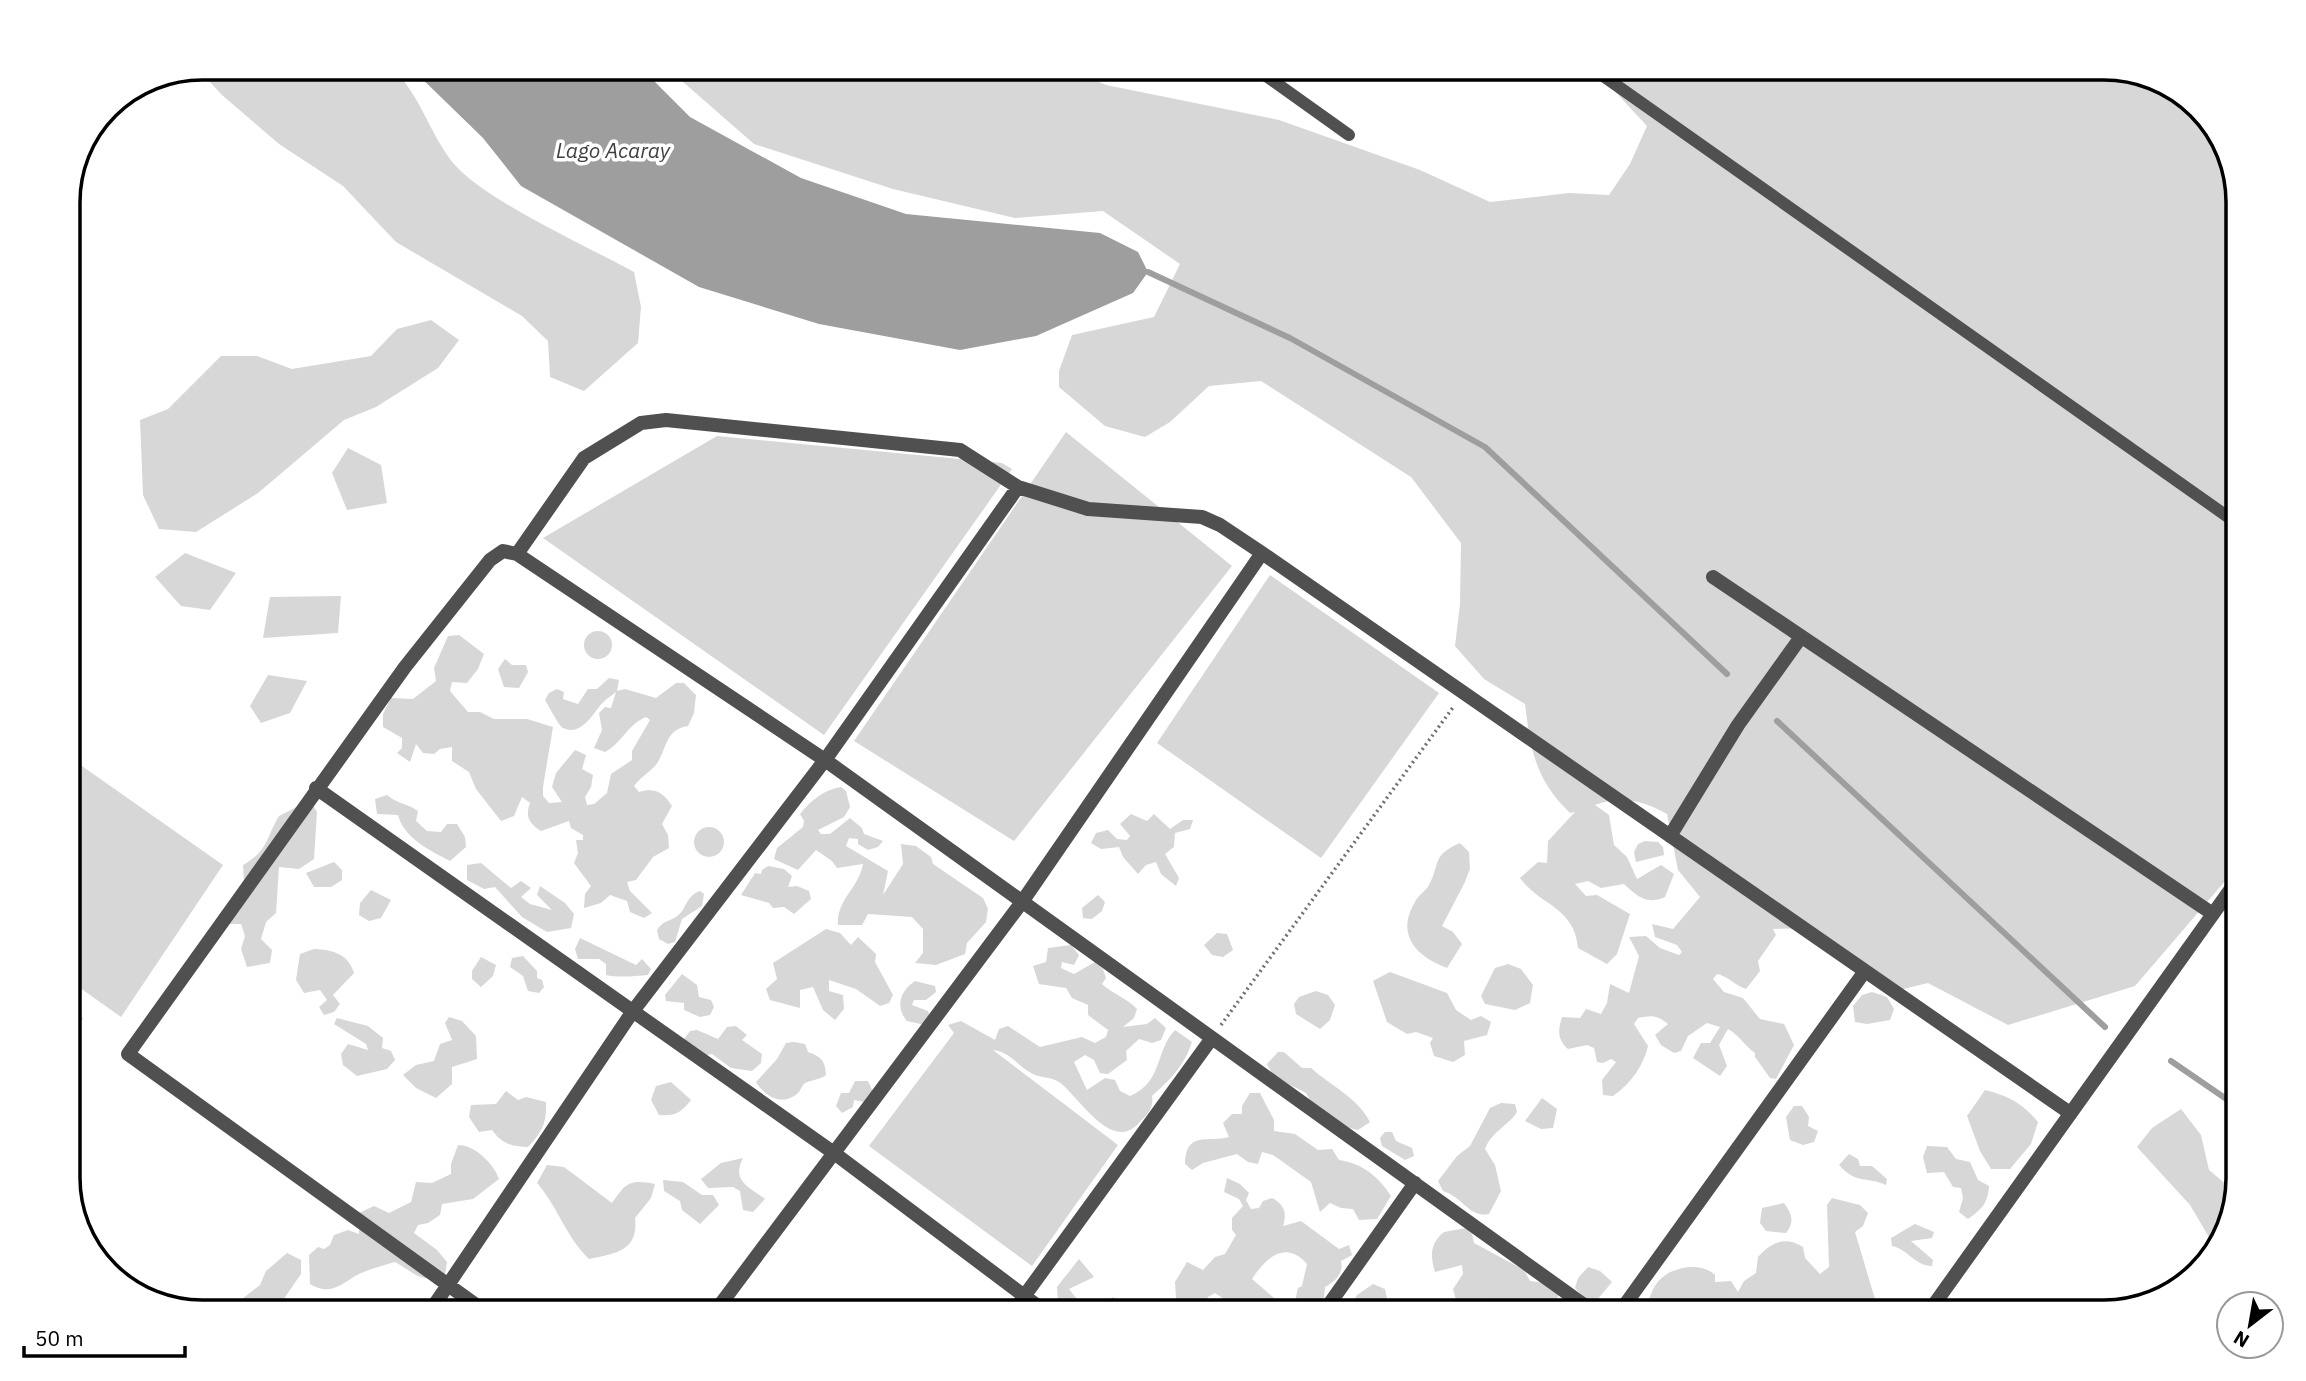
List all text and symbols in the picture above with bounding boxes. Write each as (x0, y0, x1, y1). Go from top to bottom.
water label: Lago Acaray (556, 136, 671, 164)
north arrow (2215, 1290, 2285, 1360)
scale bar (24, 1314, 186, 1358)
text: 50 m (35, 1324, 84, 1352)
text: N (2229, 1326, 2253, 1353)

